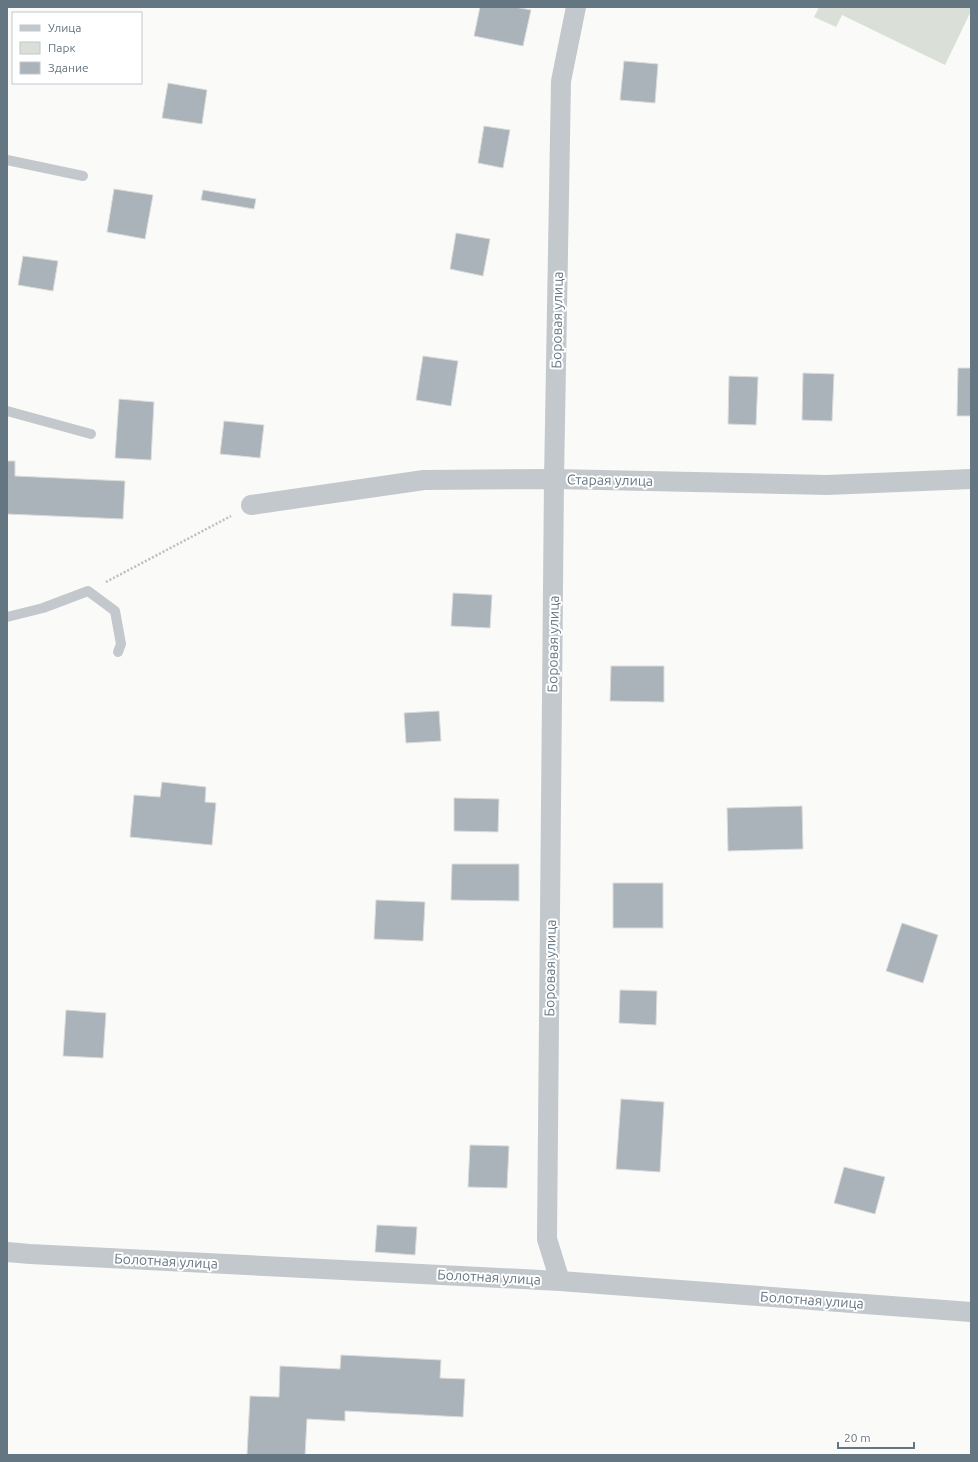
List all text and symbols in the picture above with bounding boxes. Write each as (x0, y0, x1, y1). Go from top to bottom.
legend (12, 12, 142, 84)
text: Улица (48, 21, 81, 34)
text: Парк (48, 41, 76, 54)
text: Здание (48, 61, 89, 74)
street label: Боровая улица (548, 271, 566, 369)
street label: Старая улица (567, 471, 653, 489)
street label: Боровая улица (544, 595, 562, 693)
street label: Боровая улица (541, 919, 559, 1017)
street label: Болотная улица (114, 1250, 218, 1272)
street label: Болотная улица (437, 1266, 541, 1288)
street label: Болотная улица (760, 1288, 864, 1312)
scale bar (838, 1424, 914, 1450)
text: 20 m (844, 1431, 871, 1444)

